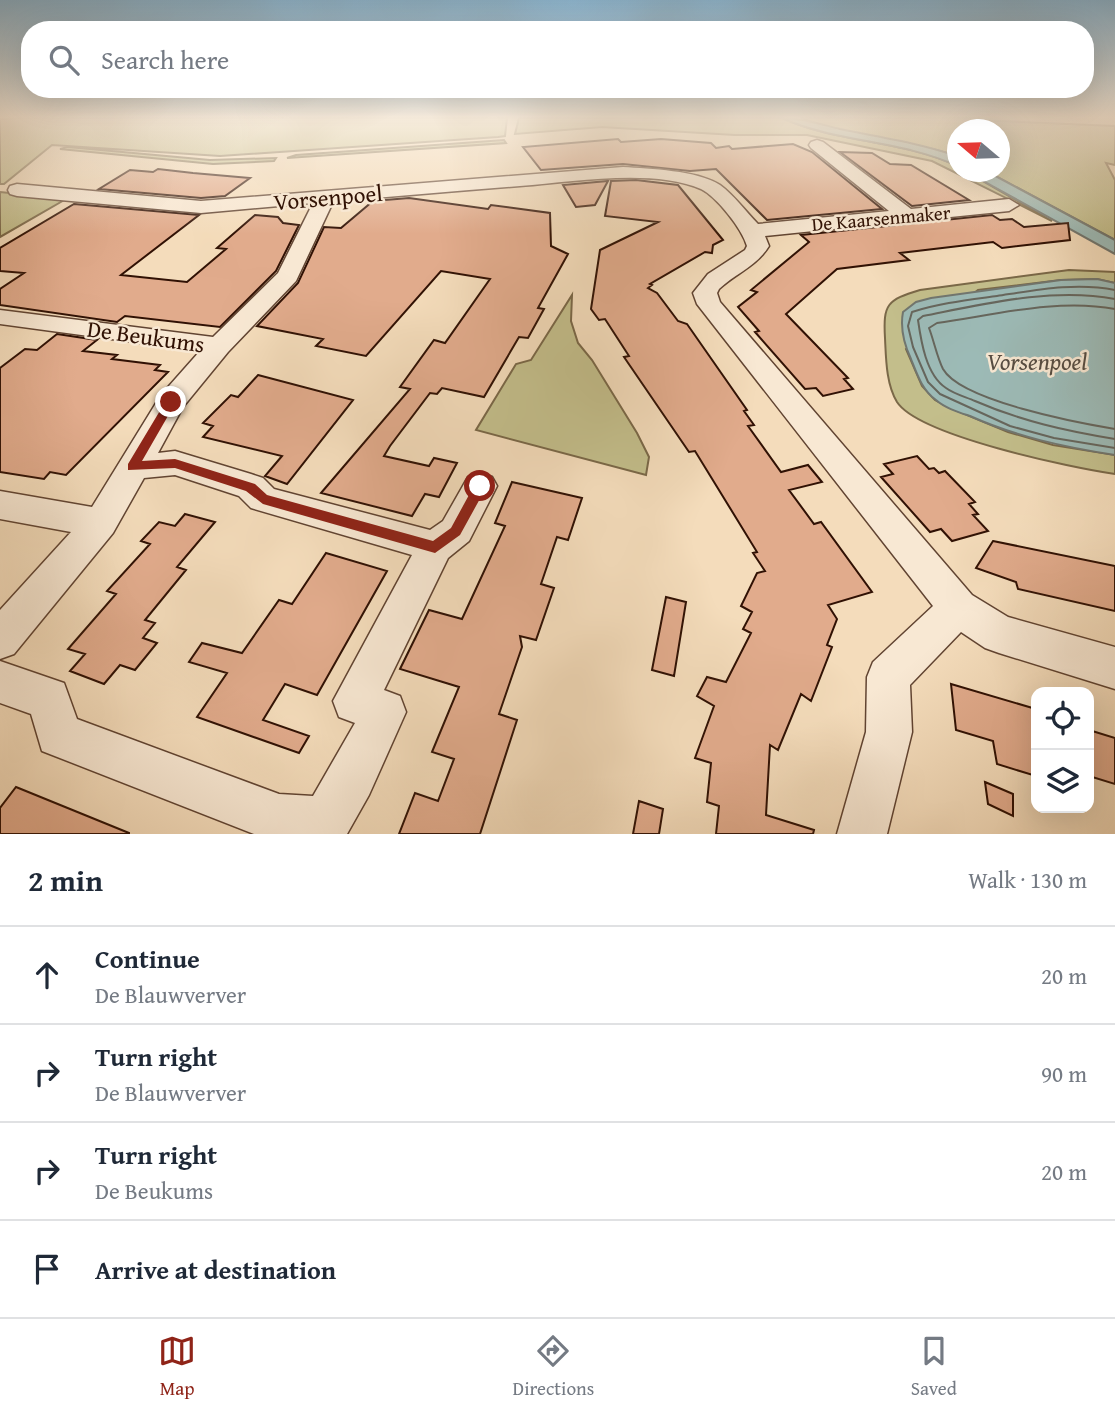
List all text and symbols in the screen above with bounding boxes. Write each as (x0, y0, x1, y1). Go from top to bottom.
search box (21, 21, 1094, 98)
text: Search here (101, 40, 229, 79)
icon: search (45, 41, 83, 79)
north arrow (947, 119, 1010, 182)
street label: Vorsenpoel (272, 176, 384, 218)
street label: De Kaarsenmaker (810, 198, 952, 238)
street label: De Beukums (85, 311, 207, 361)
water label: Vorsenpoel (987, 344, 1087, 379)
route end (155, 386, 186, 417)
route start (464, 470, 495, 501)
map controls (1031, 687, 1094, 813)
button: locate (1031, 687, 1094, 750)
button: layers (1031, 750, 1094, 813)
text: 2 min (28, 858, 103, 902)
text: Walk · 130 m (968, 863, 1087, 896)
text: Continue (95, 939, 200, 978)
icon: ahead (28, 956, 66, 994)
text: 20 m (1041, 959, 1087, 992)
text: De Blauwverver (95, 978, 246, 1011)
text: Turn right (95, 1037, 217, 1076)
icon: right (28, 1054, 66, 1092)
text: 90 m (1041, 1057, 1087, 1090)
text: De Blauwverver (95, 1076, 246, 1109)
text: Turn right (95, 1135, 217, 1174)
icon: right (28, 1152, 66, 1190)
text: 20 m (1041, 1155, 1087, 1188)
text: De Beukums (95, 1174, 213, 1207)
icon: arrive (28, 1250, 66, 1288)
text: Arrive at destination (95, 1250, 336, 1289)
tab: Map (158, 1332, 196, 1402)
tab: Directions (513, 1332, 594, 1402)
tab: Saved (911, 1332, 957, 1402)

